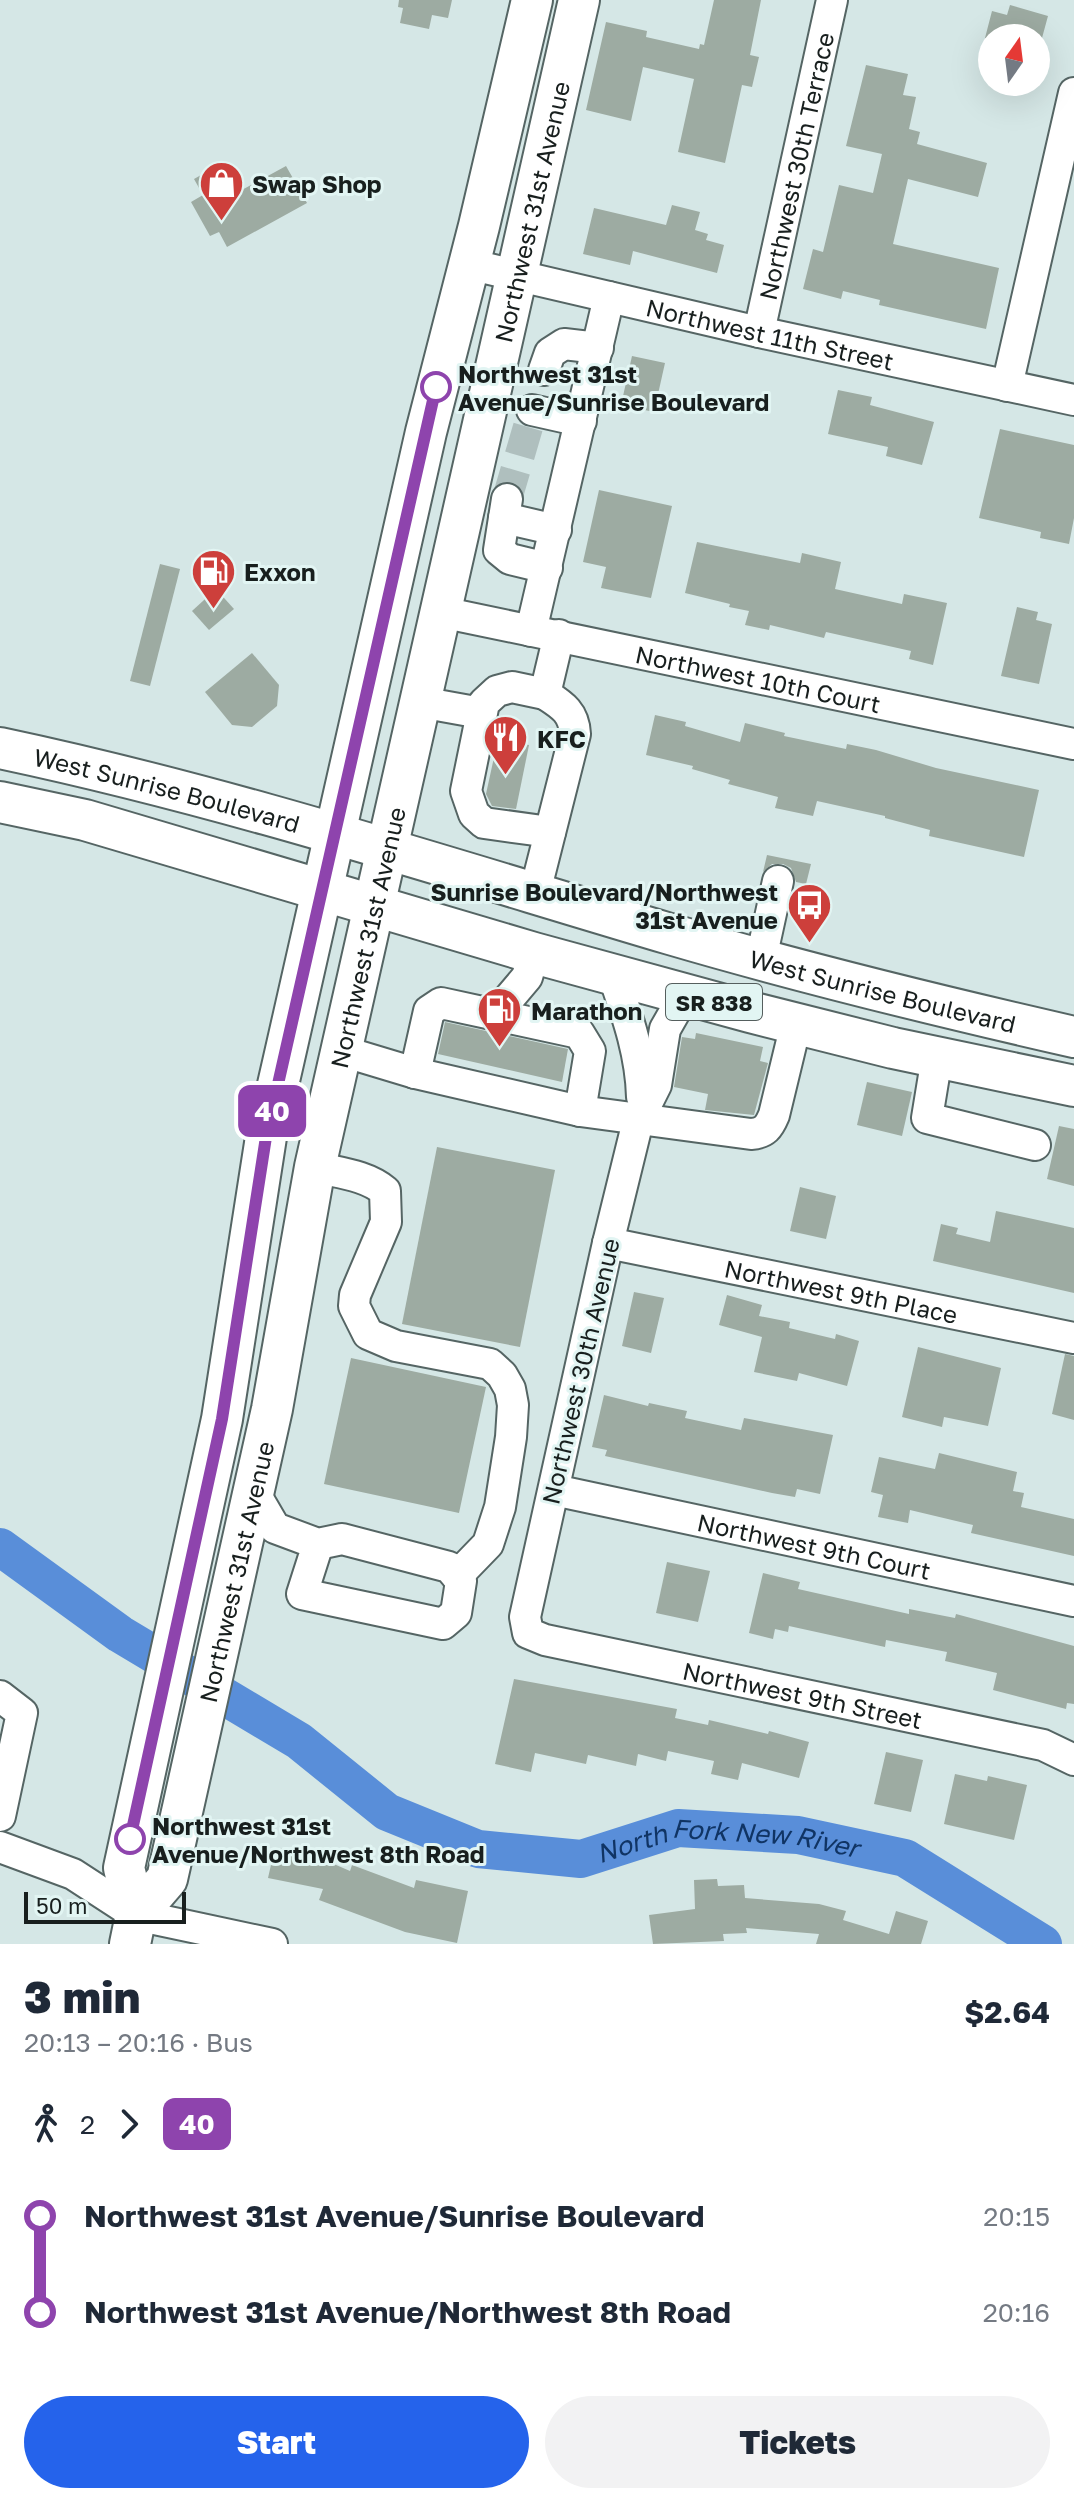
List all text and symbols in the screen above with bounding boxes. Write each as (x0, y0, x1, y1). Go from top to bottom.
north arrow (978, 24, 1050, 96)
map controls (978, 24, 1050, 96)
street label: Northwest 30th Terrace (752, 29, 839, 302)
street label: Northwest 31st Avenue (488, 78, 575, 345)
shop icon: Swap Shop (197, 159, 245, 222)
place label: Swap Shop (252, 169, 382, 198)
street label: Northwest 11th Street (643, 292, 897, 375)
place label: Northwest 31st Avenue/Sunrise Boulevard (458, 359, 769, 416)
marker: Northwest 31st Avenue/Sunrise Boulevard (421, 372, 451, 402)
fuel station icon: Exxon (189, 547, 237, 610)
place label: Exxon (244, 557, 316, 586)
street label: Northwest 10th Court (633, 638, 883, 718)
restaurant icon: KFC (482, 714, 530, 777)
place label: KFC (537, 724, 586, 753)
street label: West Sunrise Boulevard (31, 741, 303, 838)
street label: Northwest 31st Avenue (323, 804, 411, 1071)
place label: Sunrise Boulevard/Northwest 31st Avenue (430, 877, 778, 934)
bus stop icon: Sunrise Boulevard/Northwest 31st Avenue (785, 881, 833, 944)
street label: West Sunrise Boulevard (747, 943, 1019, 1038)
road number: SR 838 (666, 984, 762, 1020)
fuel station icon: Marathon (476, 986, 524, 1049)
place label: Marathon (531, 996, 642, 1025)
line badge: 40 (236, 1085, 308, 1137)
text: 40 (254, 1094, 290, 1127)
street label: Northwest 30th Avenue (535, 1235, 625, 1507)
street label: Northwest 9th Place (722, 1253, 960, 1328)
street label: Northwest 31st Avenue (192, 1438, 279, 1705)
street label: Northwest 9th Court (695, 1507, 933, 1585)
street label: Northwest 9th Street (680, 1655, 925, 1734)
place label: Northwest 31st Avenue/Northwest 8th Road (152, 1811, 484, 1868)
water label: North Fork New River (592, 1812, 866, 1869)
marker: Northwest 31st Avenue/Northwest 8th Road (115, 1824, 145, 1854)
scale bar (24, 1888, 186, 1924)
text: 50 m (36, 1892, 87, 1919)
text: 3 min (24, 1970, 140, 2023)
text: $2.64 (964, 1994, 1050, 2030)
text: 20:13 – 20:16 · Bus (24, 2027, 253, 2058)
icon: walk (24, 2102, 68, 2146)
icon: forward (107, 2102, 151, 2146)
text: 40 (179, 2107, 215, 2140)
text: 2 (80, 2109, 95, 2140)
text: Northwest 31st Avenue/Sunrise Boulevard (84, 2198, 704, 2234)
text: 20:15 (983, 2201, 1050, 2232)
text: Northwest 31st Avenue/Northwest 8th Road (84, 2294, 731, 2330)
text: 20:16 (983, 2297, 1050, 2328)
button: Start (24, 2396, 529, 2488)
button: Tickets (545, 2396, 1050, 2488)

